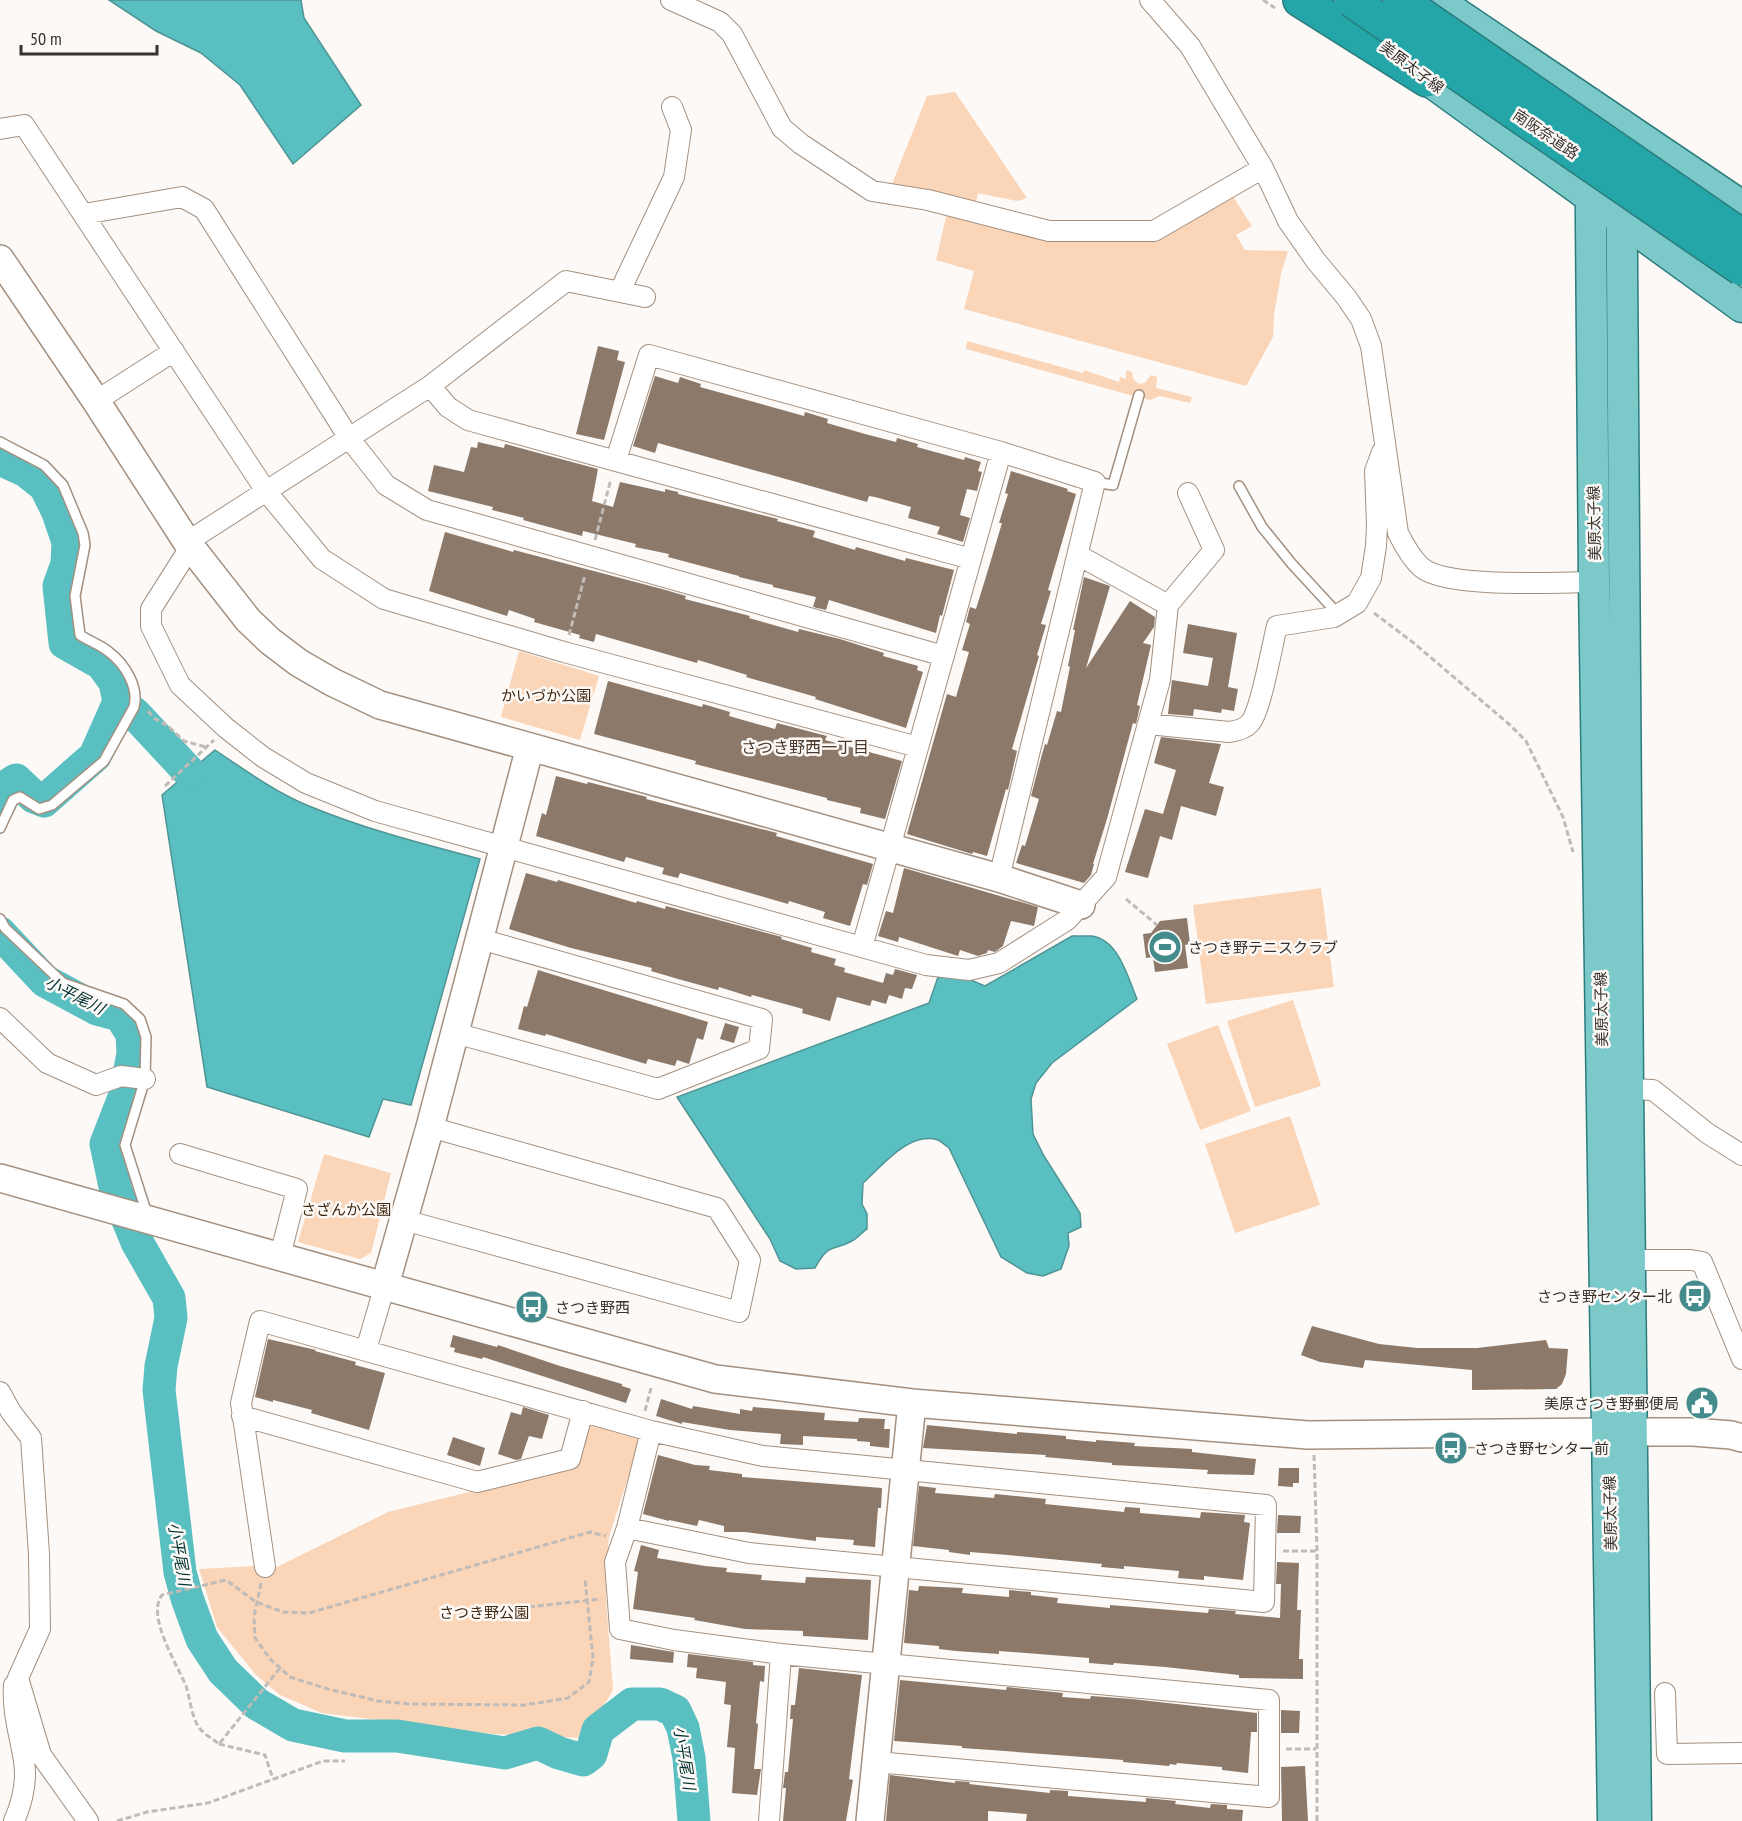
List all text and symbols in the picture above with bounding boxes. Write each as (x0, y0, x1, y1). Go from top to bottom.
scale bar (21, 18, 158, 56)
text: 50 m (30, 27, 62, 50)
street label: 美原太子線 (1376, 37, 1448, 97)
street label: 南阪奈道路 (1510, 105, 1582, 163)
street label: 美原太子線 (1584, 485, 1604, 561)
park label: かいづか公園 (501, 686, 591, 705)
district label: さつき野西一丁目 (741, 737, 869, 757)
sports icon: さつき野テニスクラブ (1147, 929, 1183, 965)
place label: さつき野テニスクラブ (1188, 938, 1338, 957)
street label: 美原太子線 (1591, 971, 1611, 1047)
water label: 小平尾川 (42, 972, 110, 1019)
park label: さざんか公園 (301, 1200, 391, 1219)
bus stop icon: さつき野センター北 (1677, 1278, 1713, 1314)
place label: さつき野センター北 (1537, 1287, 1672, 1306)
bus stop icon: さつき野西 (514, 1289, 550, 1325)
place label: さつき野西 (555, 1298, 630, 1317)
public building icon: 美原さつき野郵便局 (1684, 1385, 1720, 1421)
place label: 美原さつき野郵便局 (1544, 1394, 1679, 1413)
bus stop icon: さつき野センター前 (1433, 1430, 1469, 1466)
place label: さつき野センター前 (1474, 1439, 1609, 1458)
street label: 美原太子線 (1600, 1475, 1620, 1551)
water label: 小平尾川 (165, 1521, 196, 1589)
park label: さつき野公園 (439, 1603, 529, 1622)
water label: 小平尾川 (670, 1725, 700, 1793)

